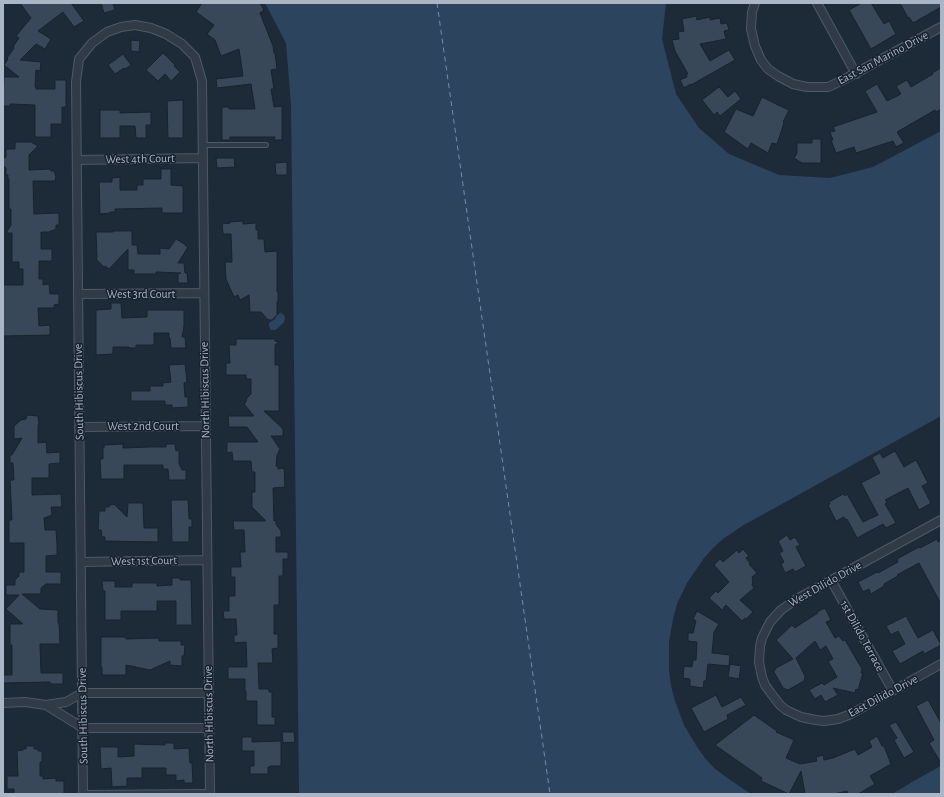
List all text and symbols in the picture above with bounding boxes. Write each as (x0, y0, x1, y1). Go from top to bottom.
street label: East San Marino Drive (835, 28, 931, 88)
street label: West 4th Court (105, 151, 175, 167)
street label: West 3rd Court (107, 287, 175, 301)
street label: North Hibiscus Drive (197, 342, 213, 438)
street label: South Hibiscus Drive (71, 344, 87, 440)
street label: West 2nd Court (107, 419, 179, 433)
street label: West 1st Court (111, 553, 177, 569)
street label: West Dilido Drive (786, 558, 864, 610)
street label: 1st Dilido Terrace (837, 598, 887, 674)
street label: North Hibiscus Drive (201, 666, 217, 762)
street label: South Hibiscus Drive (75, 668, 91, 764)
street label: East Dilido Drive (846, 672, 920, 720)

